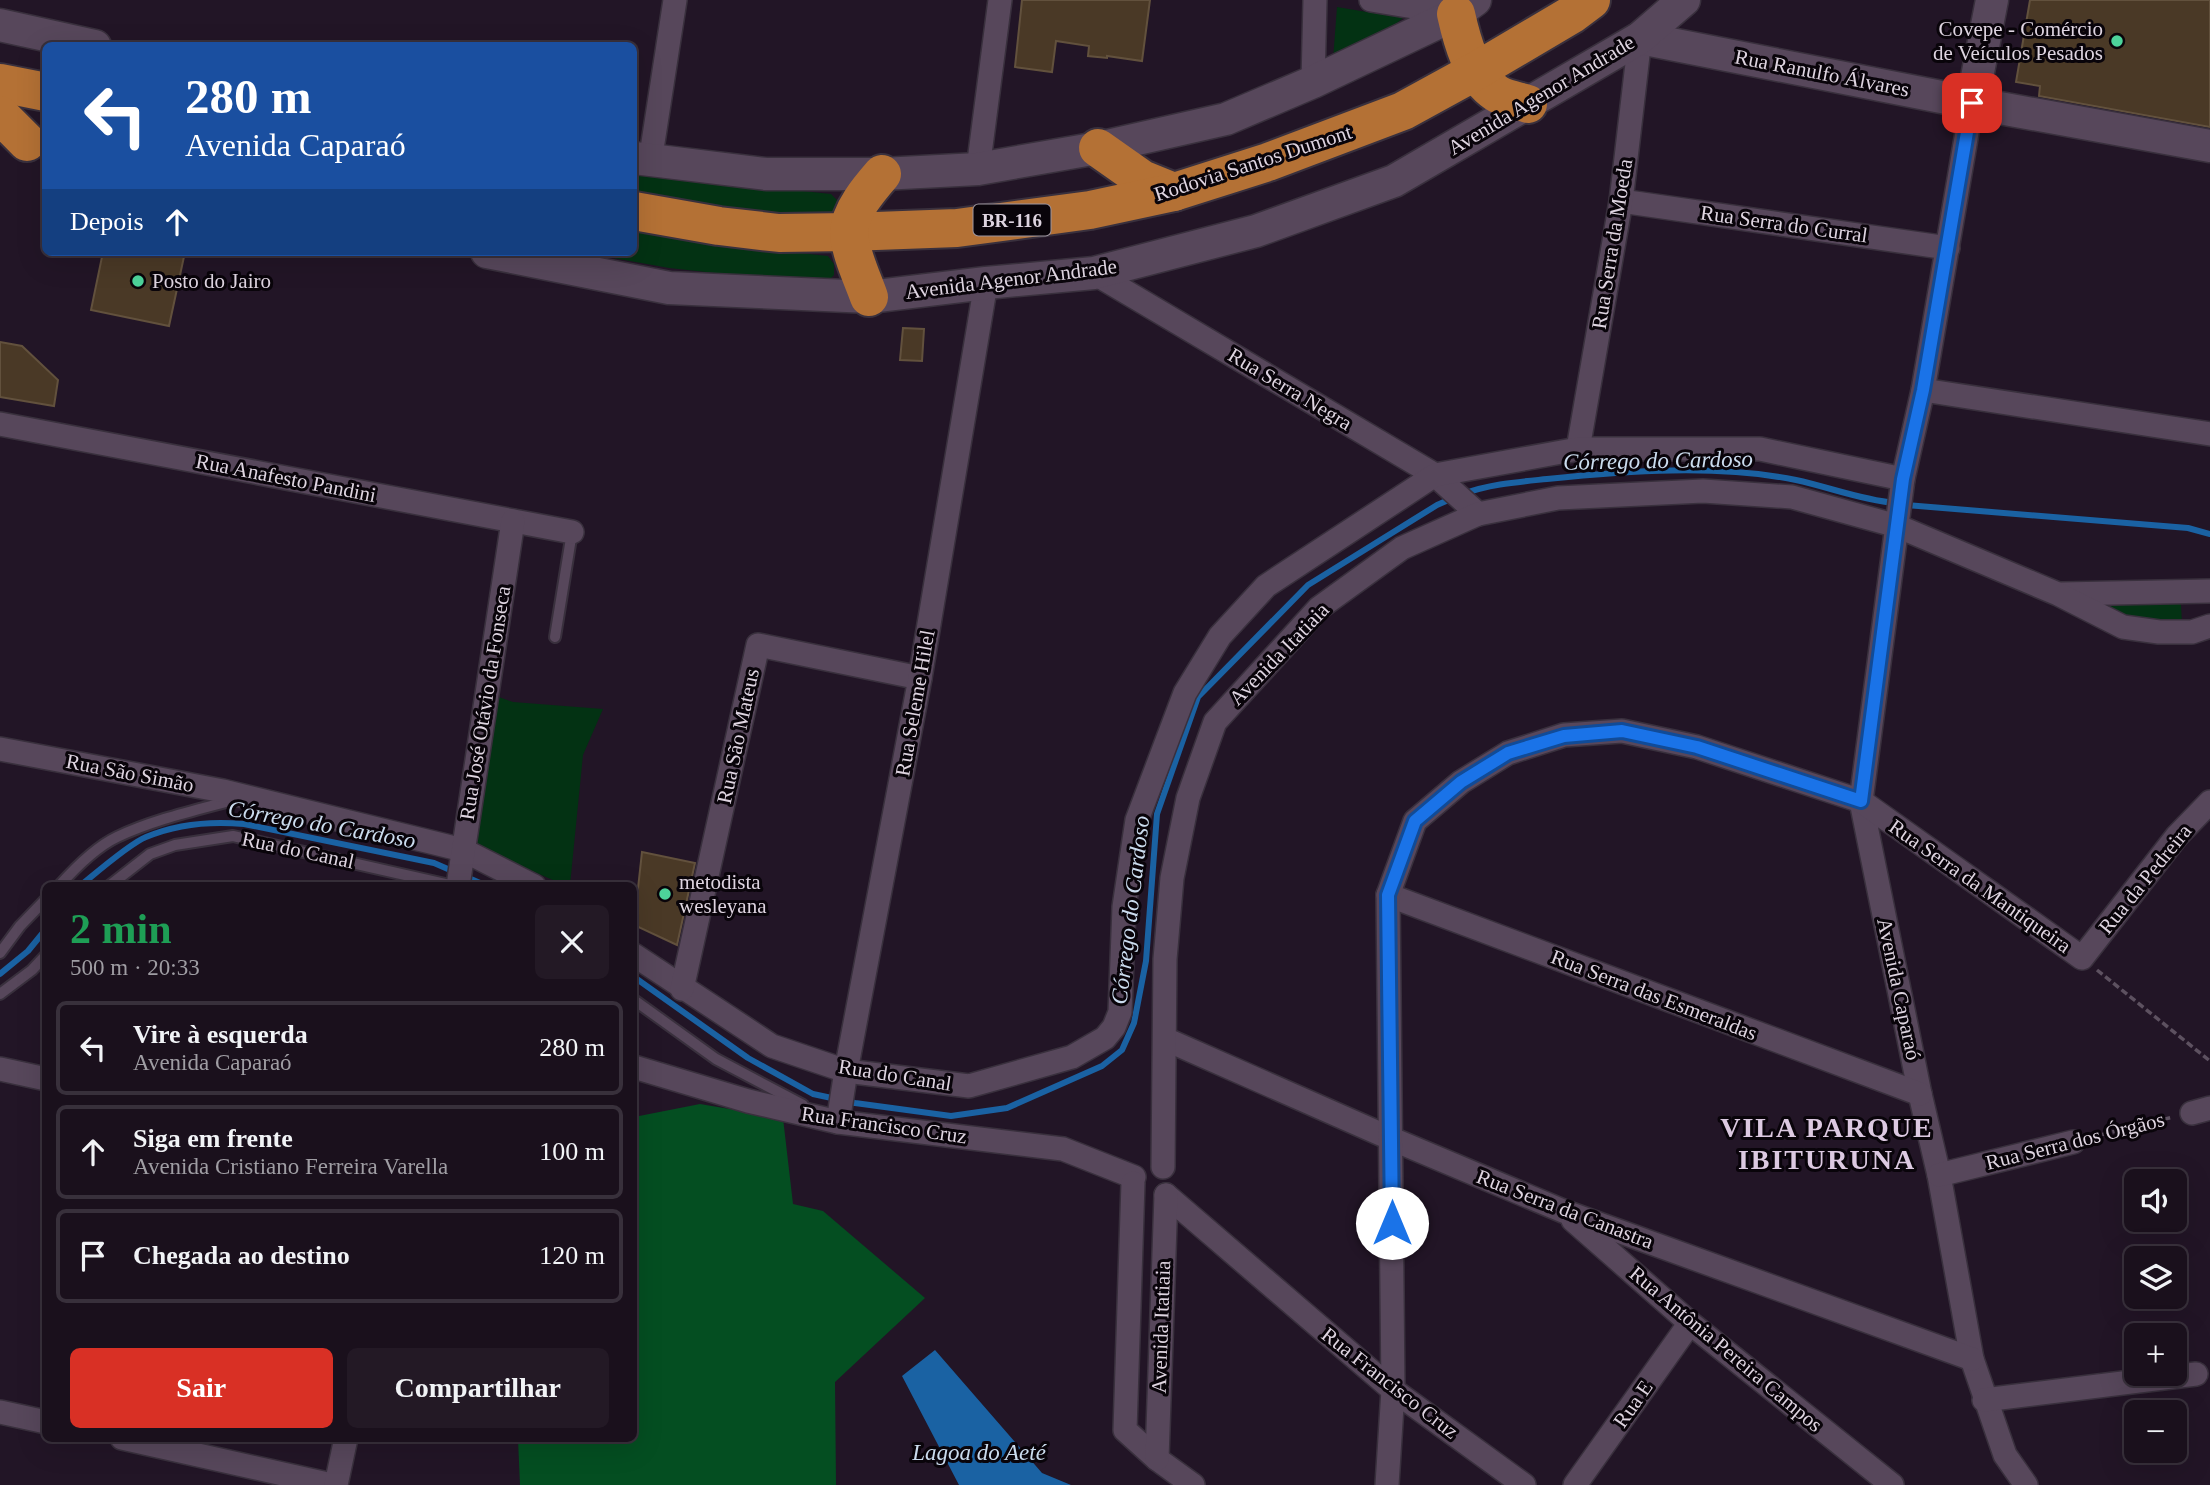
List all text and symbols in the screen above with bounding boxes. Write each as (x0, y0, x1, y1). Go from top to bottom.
place label: Covepe - Comércio de Veículos Pesados (1933, 17, 2103, 65)
street label: Avenida Agenor Andrade (1444, 30, 1638, 160)
marker: Covepe - Comércio de Veículos Pesados (2109, 33, 2125, 49)
street label: Rua Ranulfo Álvares (1733, 44, 1911, 102)
text: 280 m (185, 69, 312, 124)
icon: left (70, 70, 161, 161)
pin (1942, 73, 2002, 133)
icon: arrive (1953, 84, 1991, 122)
street label: Rodovia Santos Dumont (1151, 120, 1355, 206)
text: Avenida Caparaó (185, 127, 406, 163)
street label: Rua Serra da Moeda (1587, 157, 1637, 331)
street label: Rua Serra do Curral (1699, 200, 1869, 248)
icon: ahead (158, 203, 196, 241)
road number: BR-116 (974, 204, 1050, 235)
text: Depois (70, 207, 144, 236)
street label: Avenida Agenor Andrade (904, 254, 1118, 304)
place label: Posto do Jairo (152, 269, 271, 293)
marker: Posto do Jairo (130, 273, 146, 289)
street label: Rua Serra Negra (1224, 343, 1357, 436)
water label: Córrego do Cardoso (1563, 446, 1753, 475)
street label: Rua Anafesto Pandini (194, 449, 378, 507)
street label: Rua José Otávio da Fonseca (455, 584, 515, 822)
street label: Avenida Itatiaia (1224, 597, 1334, 710)
street label: Rua Seleme Hilel (890, 628, 940, 778)
street label: Rua São Mateus (712, 666, 764, 806)
street label: Rua São Simão (64, 749, 196, 797)
water label: Córrego do Cardoso (226, 796, 418, 853)
water label: Córrego do Cardoso (1107, 814, 1154, 1006)
street label: Rua Serra da Mantiqueira (1885, 814, 2076, 958)
street label: Rua da Pedreira (2093, 819, 2197, 939)
street label: Rua do Canal (240, 826, 357, 874)
place label: metodista wesleyana (679, 870, 767, 918)
marker: metodista wesleyana (657, 886, 673, 902)
button: close (535, 905, 609, 979)
text: 2 min (70, 906, 172, 952)
street label: Avenida Caparaó (1872, 916, 1926, 1062)
street label: Rua Serra das Esmeraldas (1548, 945, 1760, 1045)
text: 500 m · 20:33 (70, 955, 200, 980)
text: Vire à esquerda (133, 1020, 308, 1049)
icon: left (74, 1029, 112, 1067)
text: 280 m (539, 1033, 605, 1062)
text: Avenida Caparaó (133, 1050, 292, 1075)
street label: Rua do Canal (837, 1054, 953, 1096)
street label: Rua Francisco Cruz (800, 1102, 968, 1148)
street label: Rua Serra dos Órgãos (1983, 1107, 2167, 1175)
district label: VILA PARQUE IBITURUNA (1720, 1112, 1934, 1175)
text: Siga em frente (133, 1124, 293, 1153)
icon: ahead (74, 1133, 112, 1171)
text: 100 m (539, 1137, 605, 1166)
text: Avenida Cristiano Ferreira Varella (133, 1154, 448, 1179)
street label: Rua Serra da Canastra (1473, 1164, 1657, 1254)
map controls (2124, 1169, 2187, 1463)
button: sound (2124, 1169, 2187, 1232)
position arrow (1355, 1186, 1429, 1260)
icon: arrive (74, 1237, 112, 1275)
text: Chegada ao destino (133, 1241, 350, 1270)
text: 120 m (539, 1241, 605, 1270)
button: layers (2124, 1246, 2187, 1309)
street label: Avenida Itatiaia (1147, 1259, 1175, 1394)
street label: Rua Antônia Pereira Campos (1625, 1261, 1827, 1437)
street label: Rua Francisco Cruz (1317, 1322, 1463, 1444)
button: + (2124, 1323, 2187, 1386)
button: Sair (70, 1348, 333, 1428)
button: Compartilhar (347, 1348, 609, 1428)
street label: Rua E (1608, 1376, 1658, 1432)
button: − (2124, 1400, 2187, 1463)
water label: Lagoa do Aeté (911, 1440, 1048, 1465)

